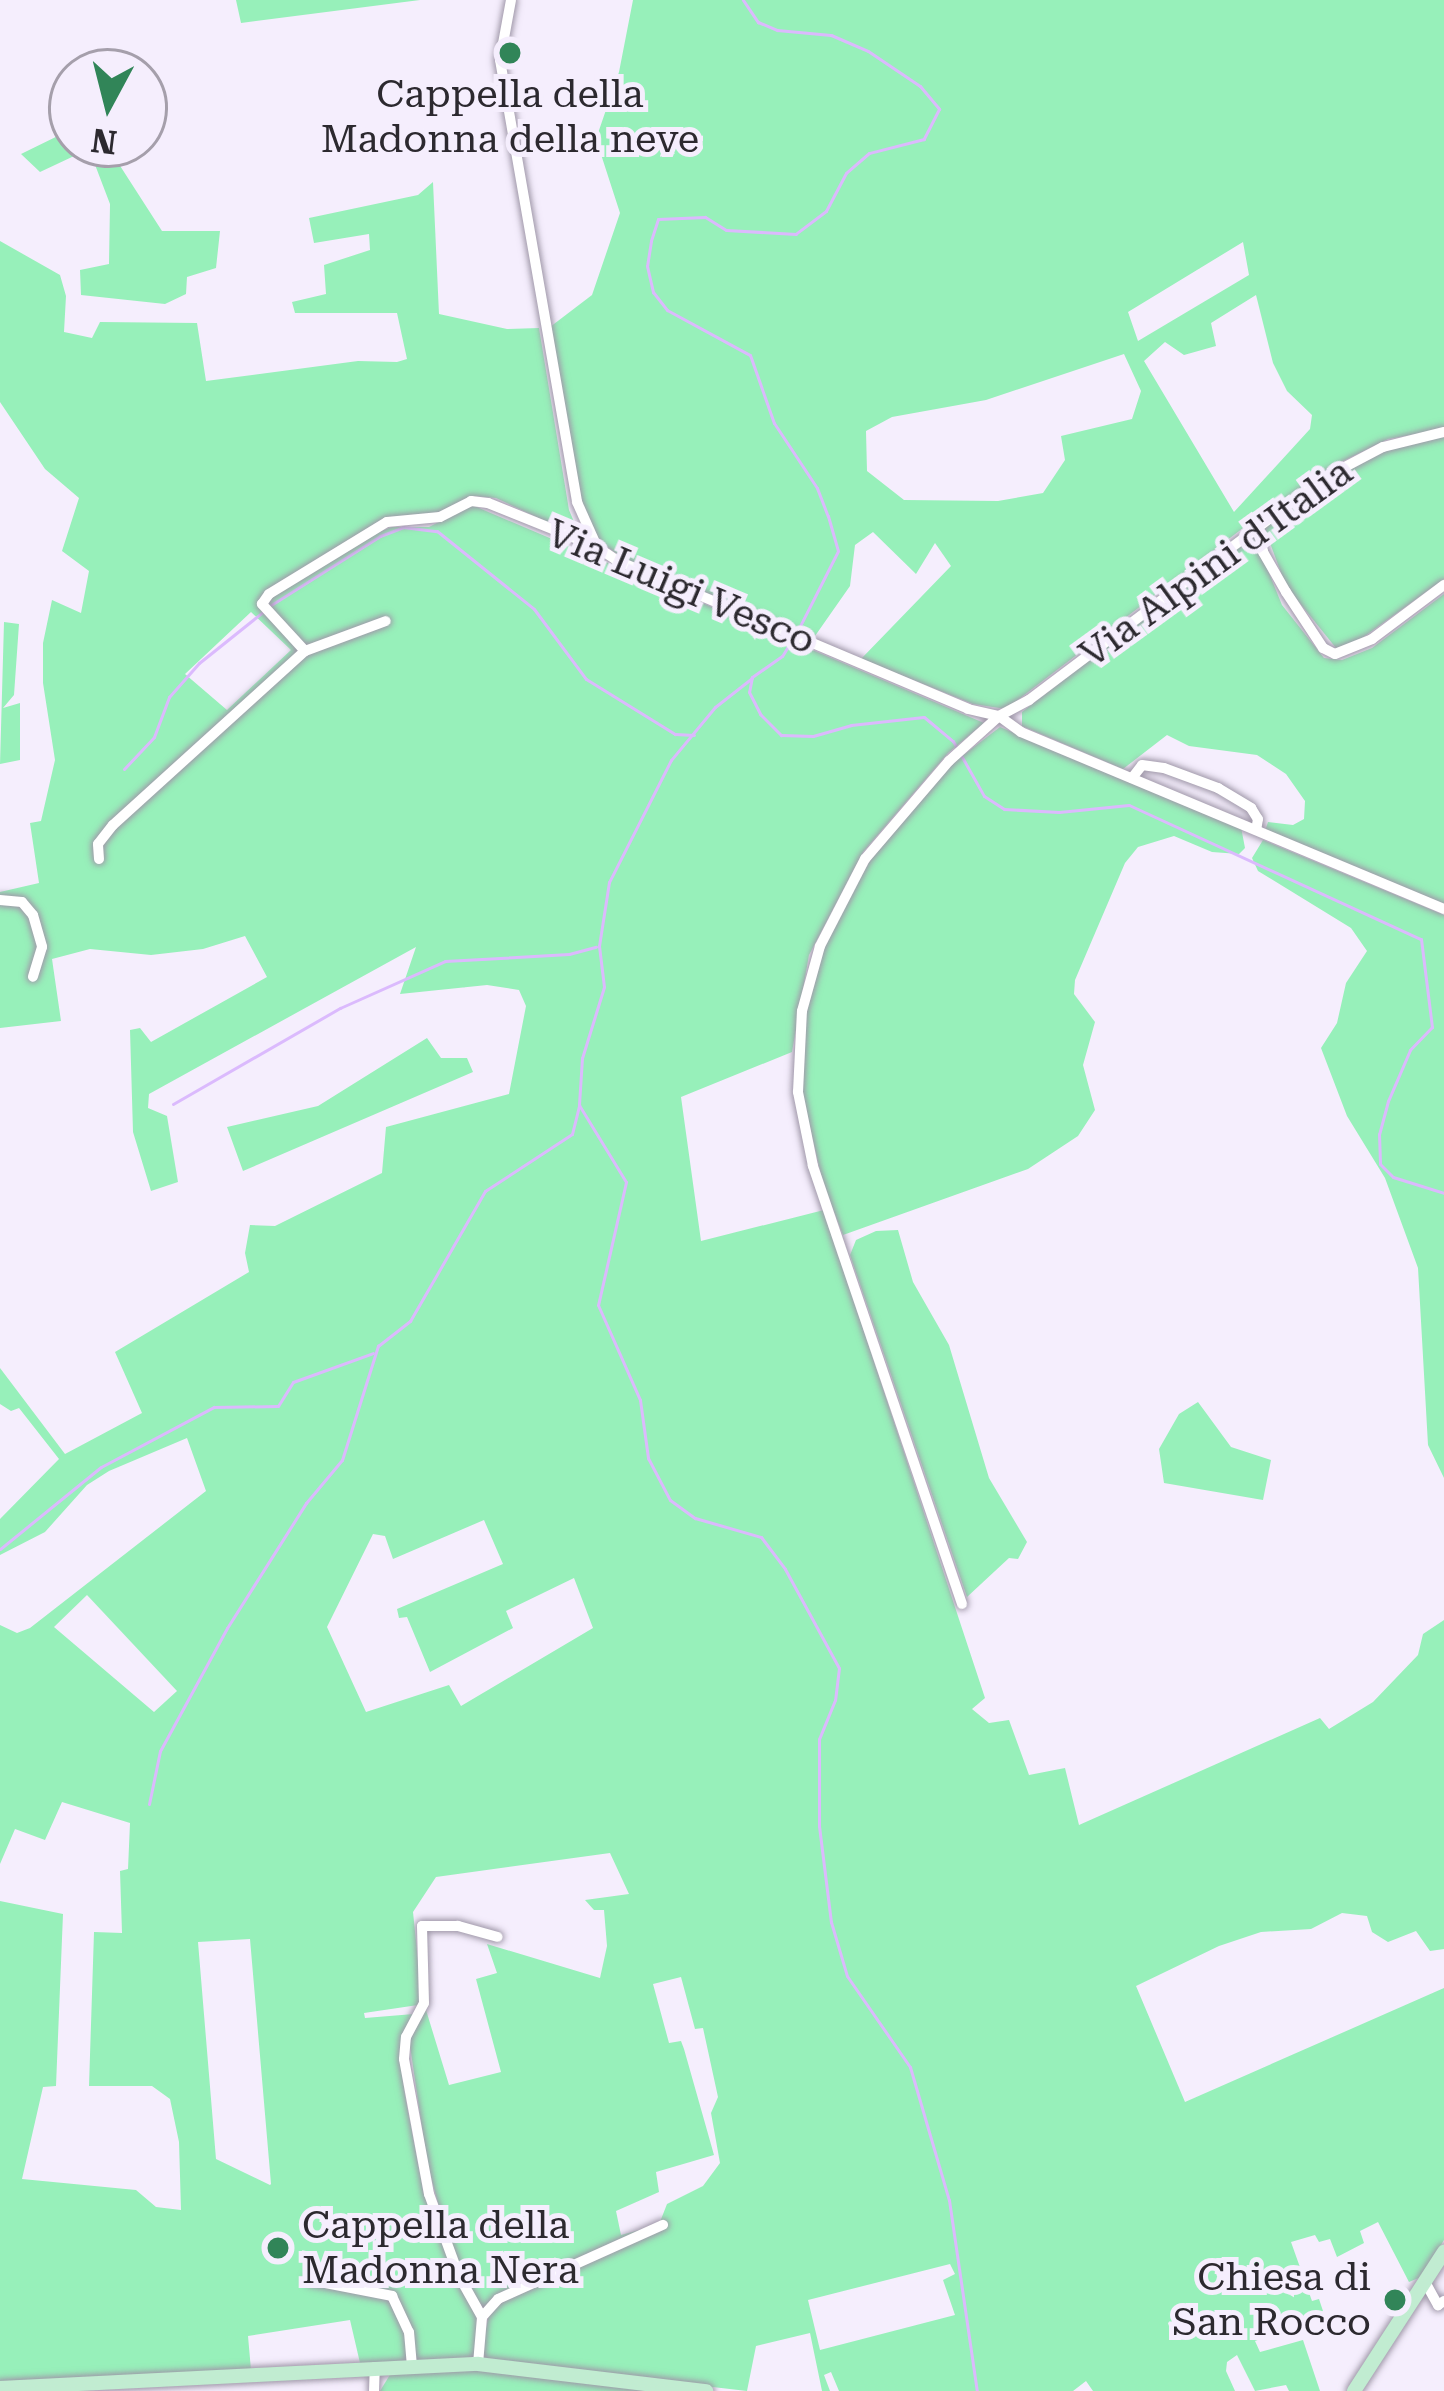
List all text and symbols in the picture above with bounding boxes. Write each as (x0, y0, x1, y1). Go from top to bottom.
marker: Cappella della Madonna della neve (497, 40, 523, 66)
north arrow (48, 48, 168, 168)
place label: Cappella della Madonna della neve (321, 72, 699, 163)
text: N (89, 120, 119, 162)
street label: Via Alpini d'Italia (1071, 448, 1361, 678)
street label: Via Luigi Vesco (540, 509, 822, 665)
place label: Cappella della Madonna Nera (302, 2203, 579, 2294)
marker: Cappella della Madonna Nera (265, 2235, 291, 2261)
place label: Chiesa di San Rocco (1172, 2255, 1371, 2346)
marker: Chiesa di San Rocco (1382, 2287, 1408, 2313)

